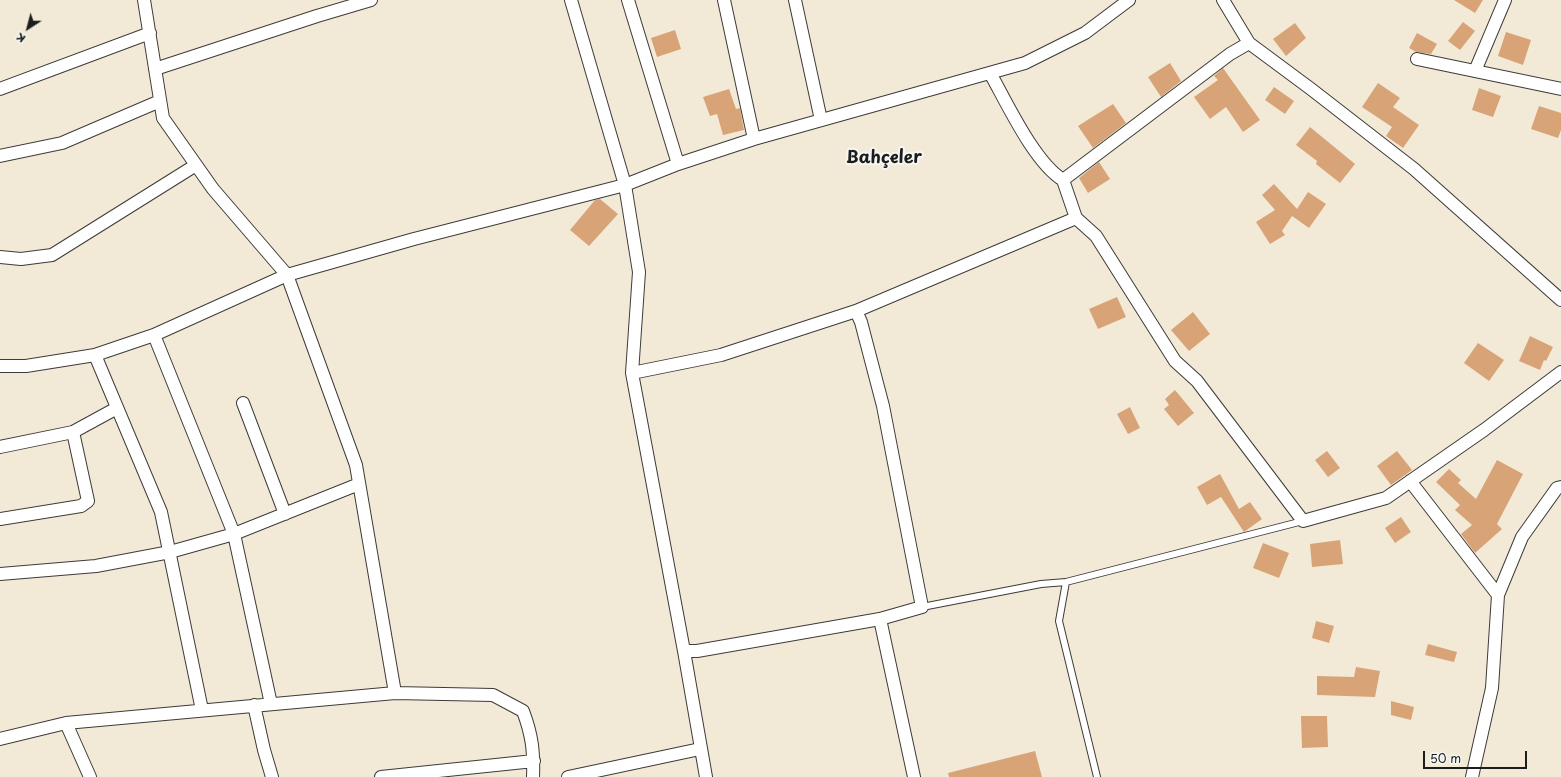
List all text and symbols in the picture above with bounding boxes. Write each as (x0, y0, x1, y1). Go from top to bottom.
north arrow (8, 8, 48, 48)
text: K (12, 29, 29, 47)
district label: Bahçeler (846, 148, 922, 168)
scale bar (1425, 743, 1529, 769)
text: 50 m (1430, 749, 1461, 767)

